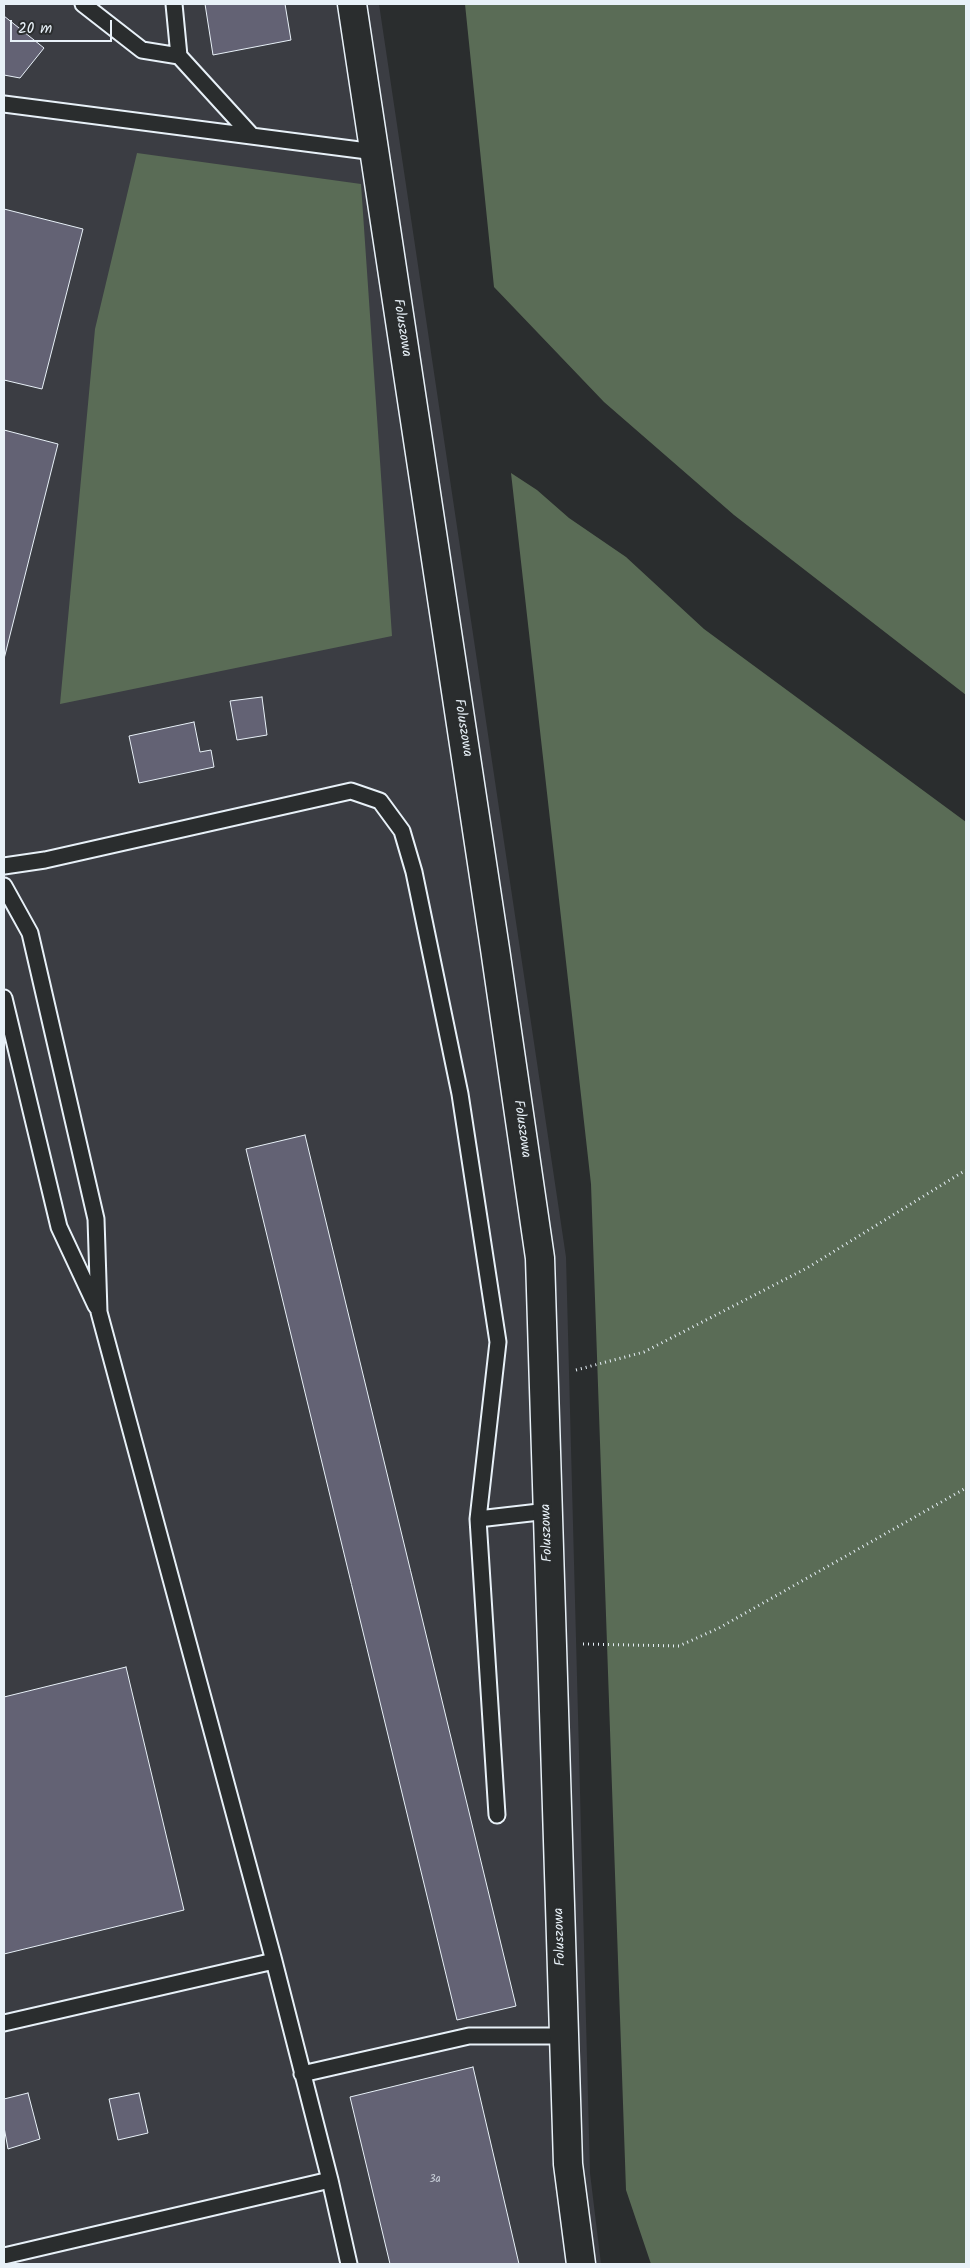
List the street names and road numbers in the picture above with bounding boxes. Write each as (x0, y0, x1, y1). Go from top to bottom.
street label: Foluszowa (388, 298, 414, 358)
street label: Foluszowa (449, 698, 475, 758)
street label: Foluszowa (509, 1099, 533, 1159)
street label: Foluszowa (539, 1504, 557, 1562)
street label: Foluszowa (552, 1908, 570, 1966)

